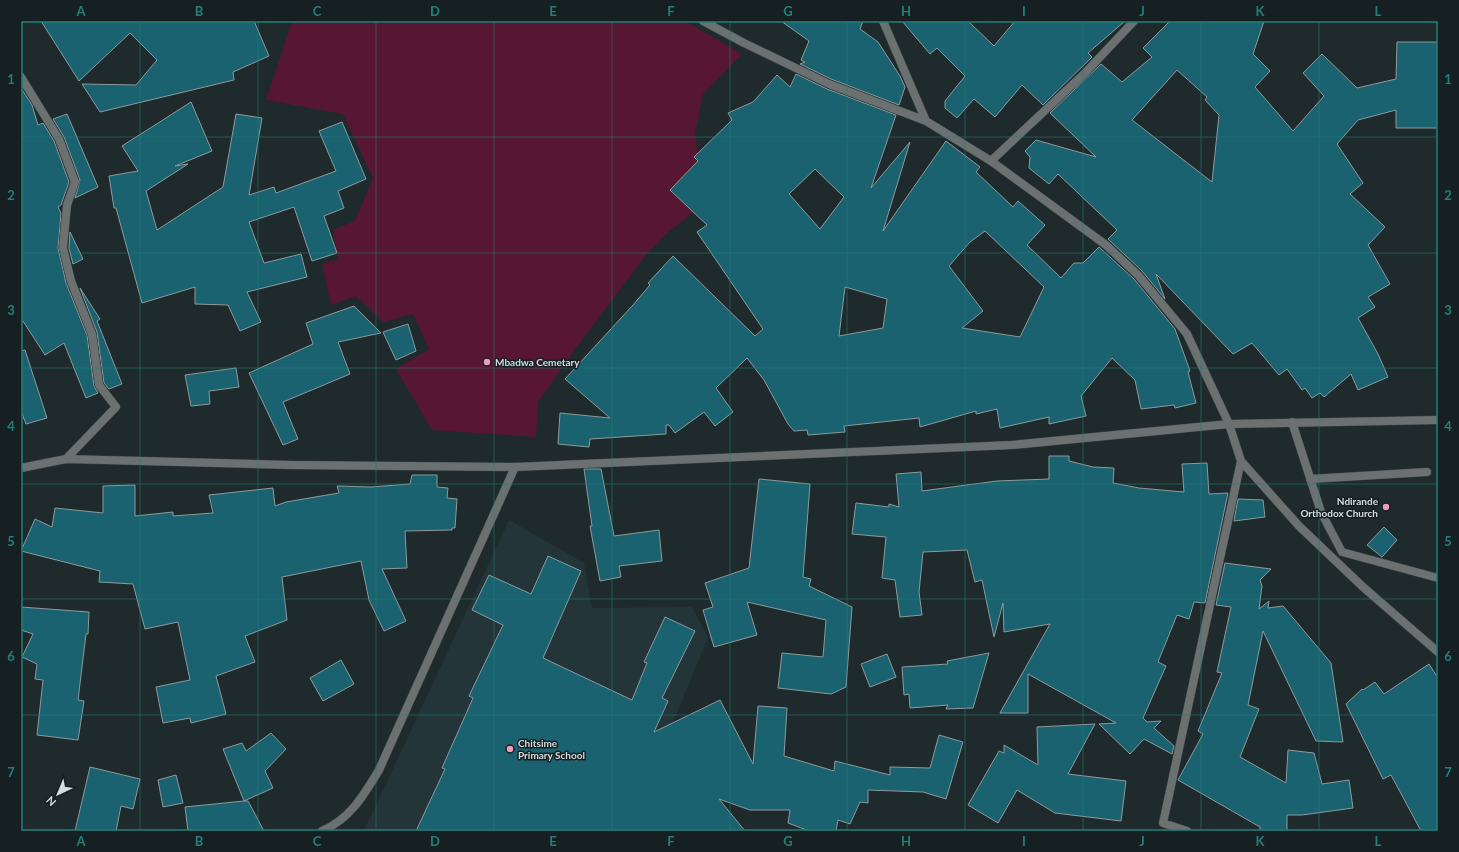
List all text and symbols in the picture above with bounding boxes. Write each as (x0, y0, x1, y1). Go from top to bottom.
text: A (75, 3, 86, 19)
text: B (195, 3, 204, 19)
text: C (313, 3, 322, 19)
text: D (430, 3, 440, 19)
text: E (549, 3, 557, 19)
text: F (667, 3, 675, 19)
text: G (783, 3, 793, 19)
text: H (901, 3, 911, 19)
text: I (1022, 3, 1026, 19)
text: J (1139, 3, 1145, 19)
text: K (1256, 3, 1266, 19)
text: L (1375, 3, 1382, 19)
text: 1 (7, 71, 15, 87)
text: 1 (1444, 71, 1452, 87)
text: 2 (7, 187, 15, 203)
text: 2 (1444, 187, 1452, 203)
text: 3 (7, 302, 15, 318)
text: 3 (1444, 302, 1452, 318)
place label: Mbadwa Cemetary (495, 356, 580, 368)
marker: Mbadwa Cemetary (482, 357, 492, 367)
text: 4 (7, 418, 15, 434)
text: 4 (1444, 418, 1452, 434)
place label: Ndirande Orthodox Church (1300, 495, 1379, 519)
marker: Ndirande Orthodox Church (1381, 502, 1391, 512)
text: 5 (7, 533, 15, 549)
text: 5 (1444, 533, 1452, 549)
text: 6 (7, 648, 15, 664)
text: 6 (1444, 648, 1452, 664)
place label: Chitsime Primary School (518, 737, 585, 761)
marker: Chitsime Primary School (505, 744, 515, 754)
text: 7 (7, 764, 15, 780)
text: 7 (1444, 764, 1452, 780)
north arrow (38, 774, 78, 814)
text: N (43, 794, 58, 809)
text: A (75, 833, 86, 849)
text: B (195, 833, 204, 849)
text: C (313, 833, 322, 849)
text: D (430, 833, 440, 849)
text: E (549, 833, 557, 849)
text: F (667, 833, 675, 849)
text: G (783, 833, 793, 849)
text: H (901, 833, 911, 849)
text: I (1022, 833, 1026, 849)
text: J (1139, 833, 1145, 849)
text: K (1256, 833, 1266, 849)
text: L (1375, 833, 1382, 849)

